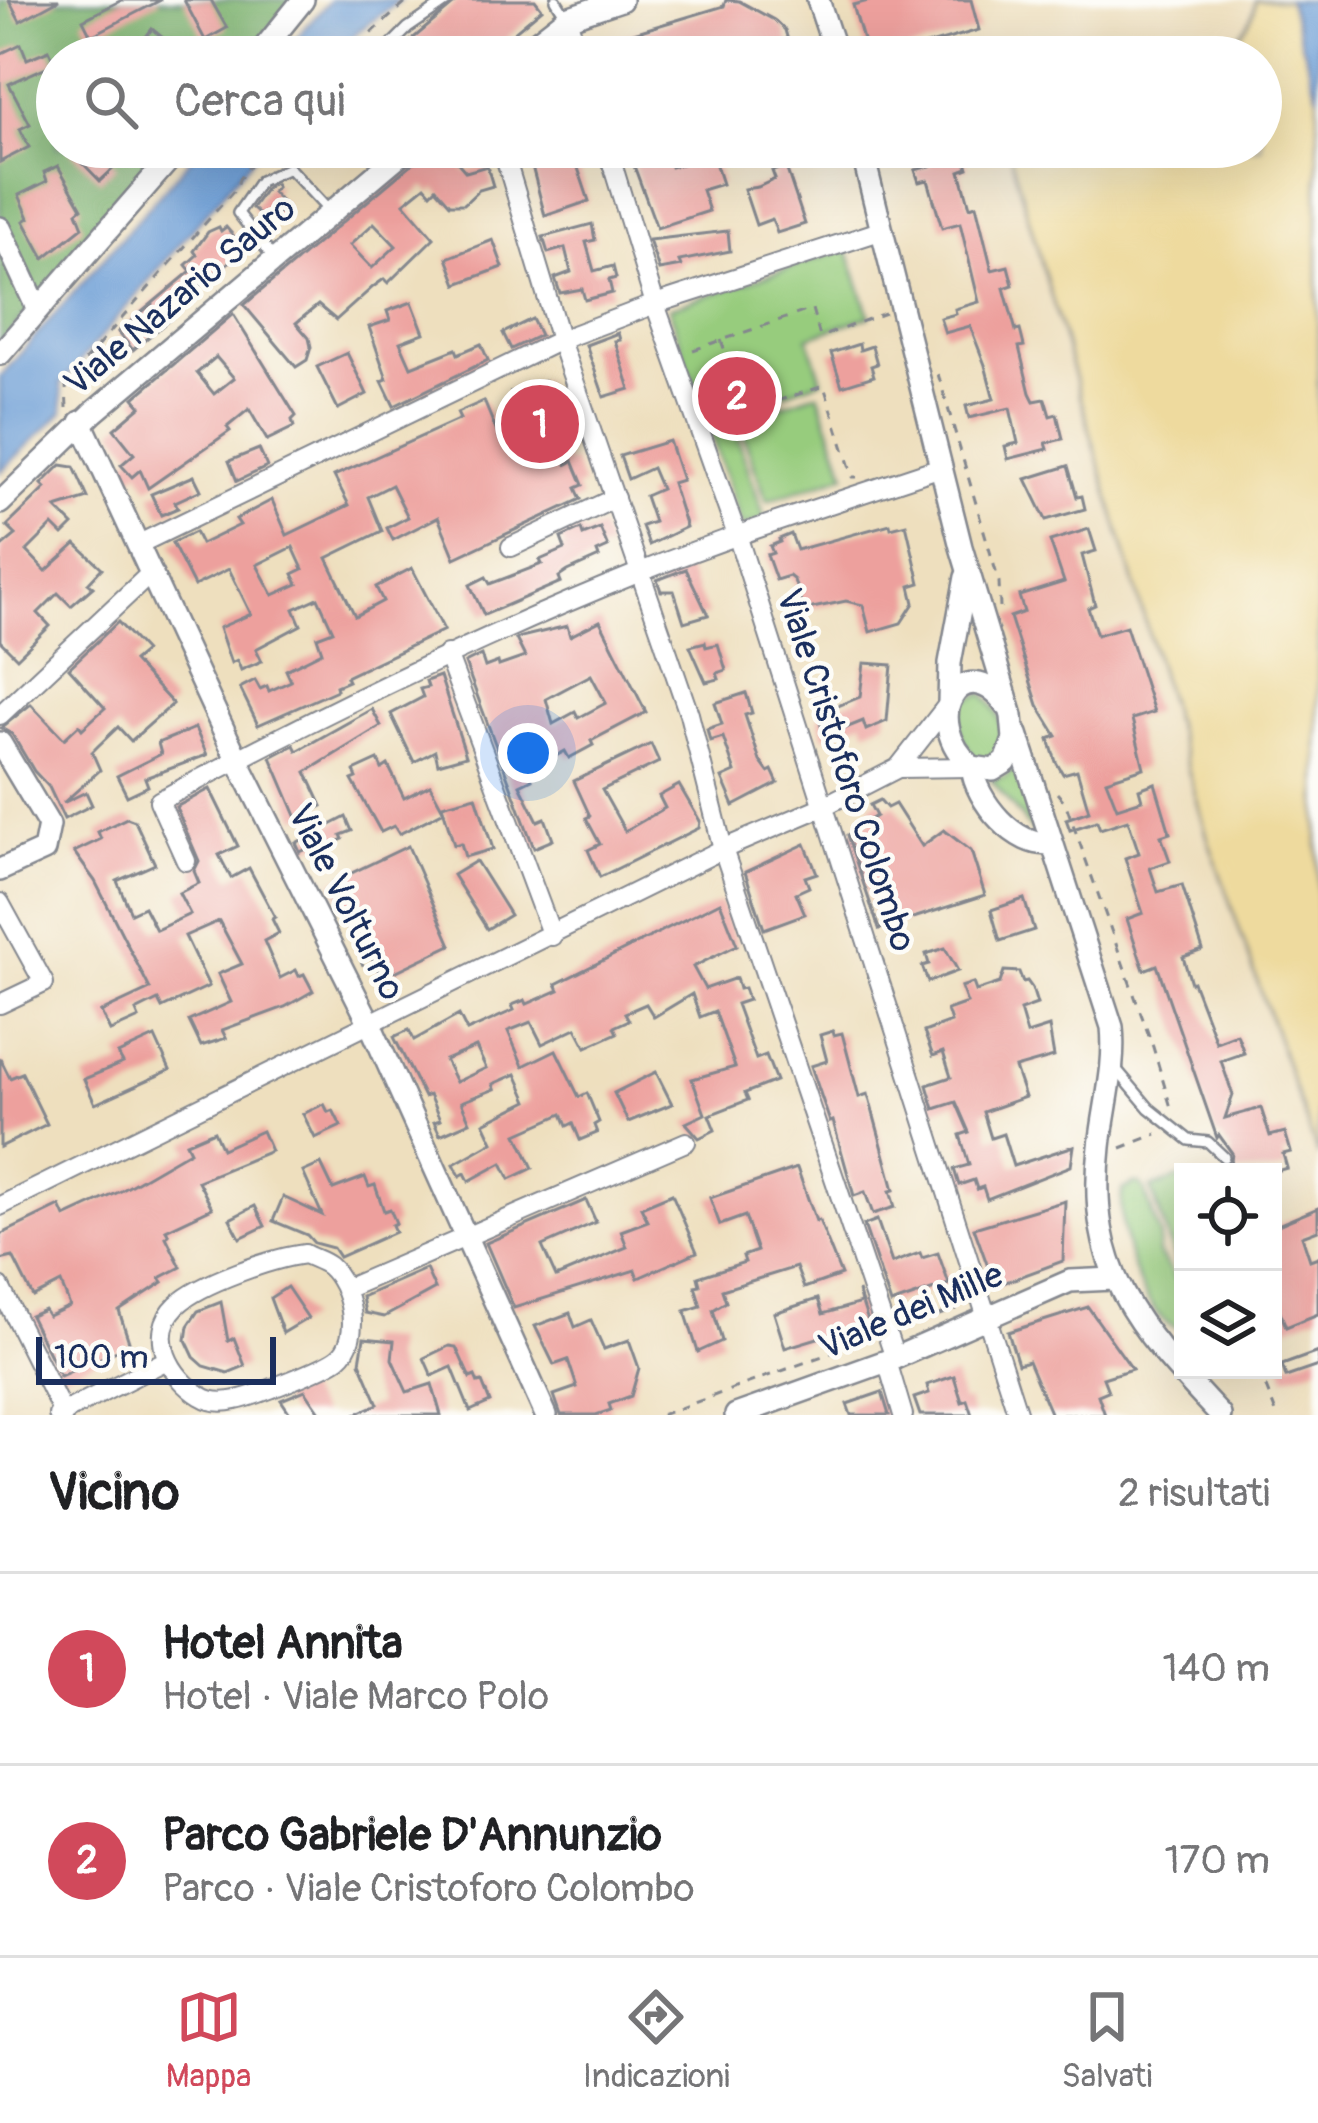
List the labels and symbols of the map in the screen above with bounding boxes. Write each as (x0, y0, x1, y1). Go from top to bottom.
street label: Viale Nazario Sauro (55, 186, 305, 406)
pin: 2 (698, 351, 776, 441)
pin: 1 (501, 379, 579, 469)
street label: Viale Cristoforo Colombo (766, 583, 926, 957)
your location (498, 723, 558, 783)
street label: Viale Volturno (277, 796, 415, 1008)
street label: Viale dei Mille (812, 1252, 1010, 1370)
scale bar (36, 1331, 276, 1384)

